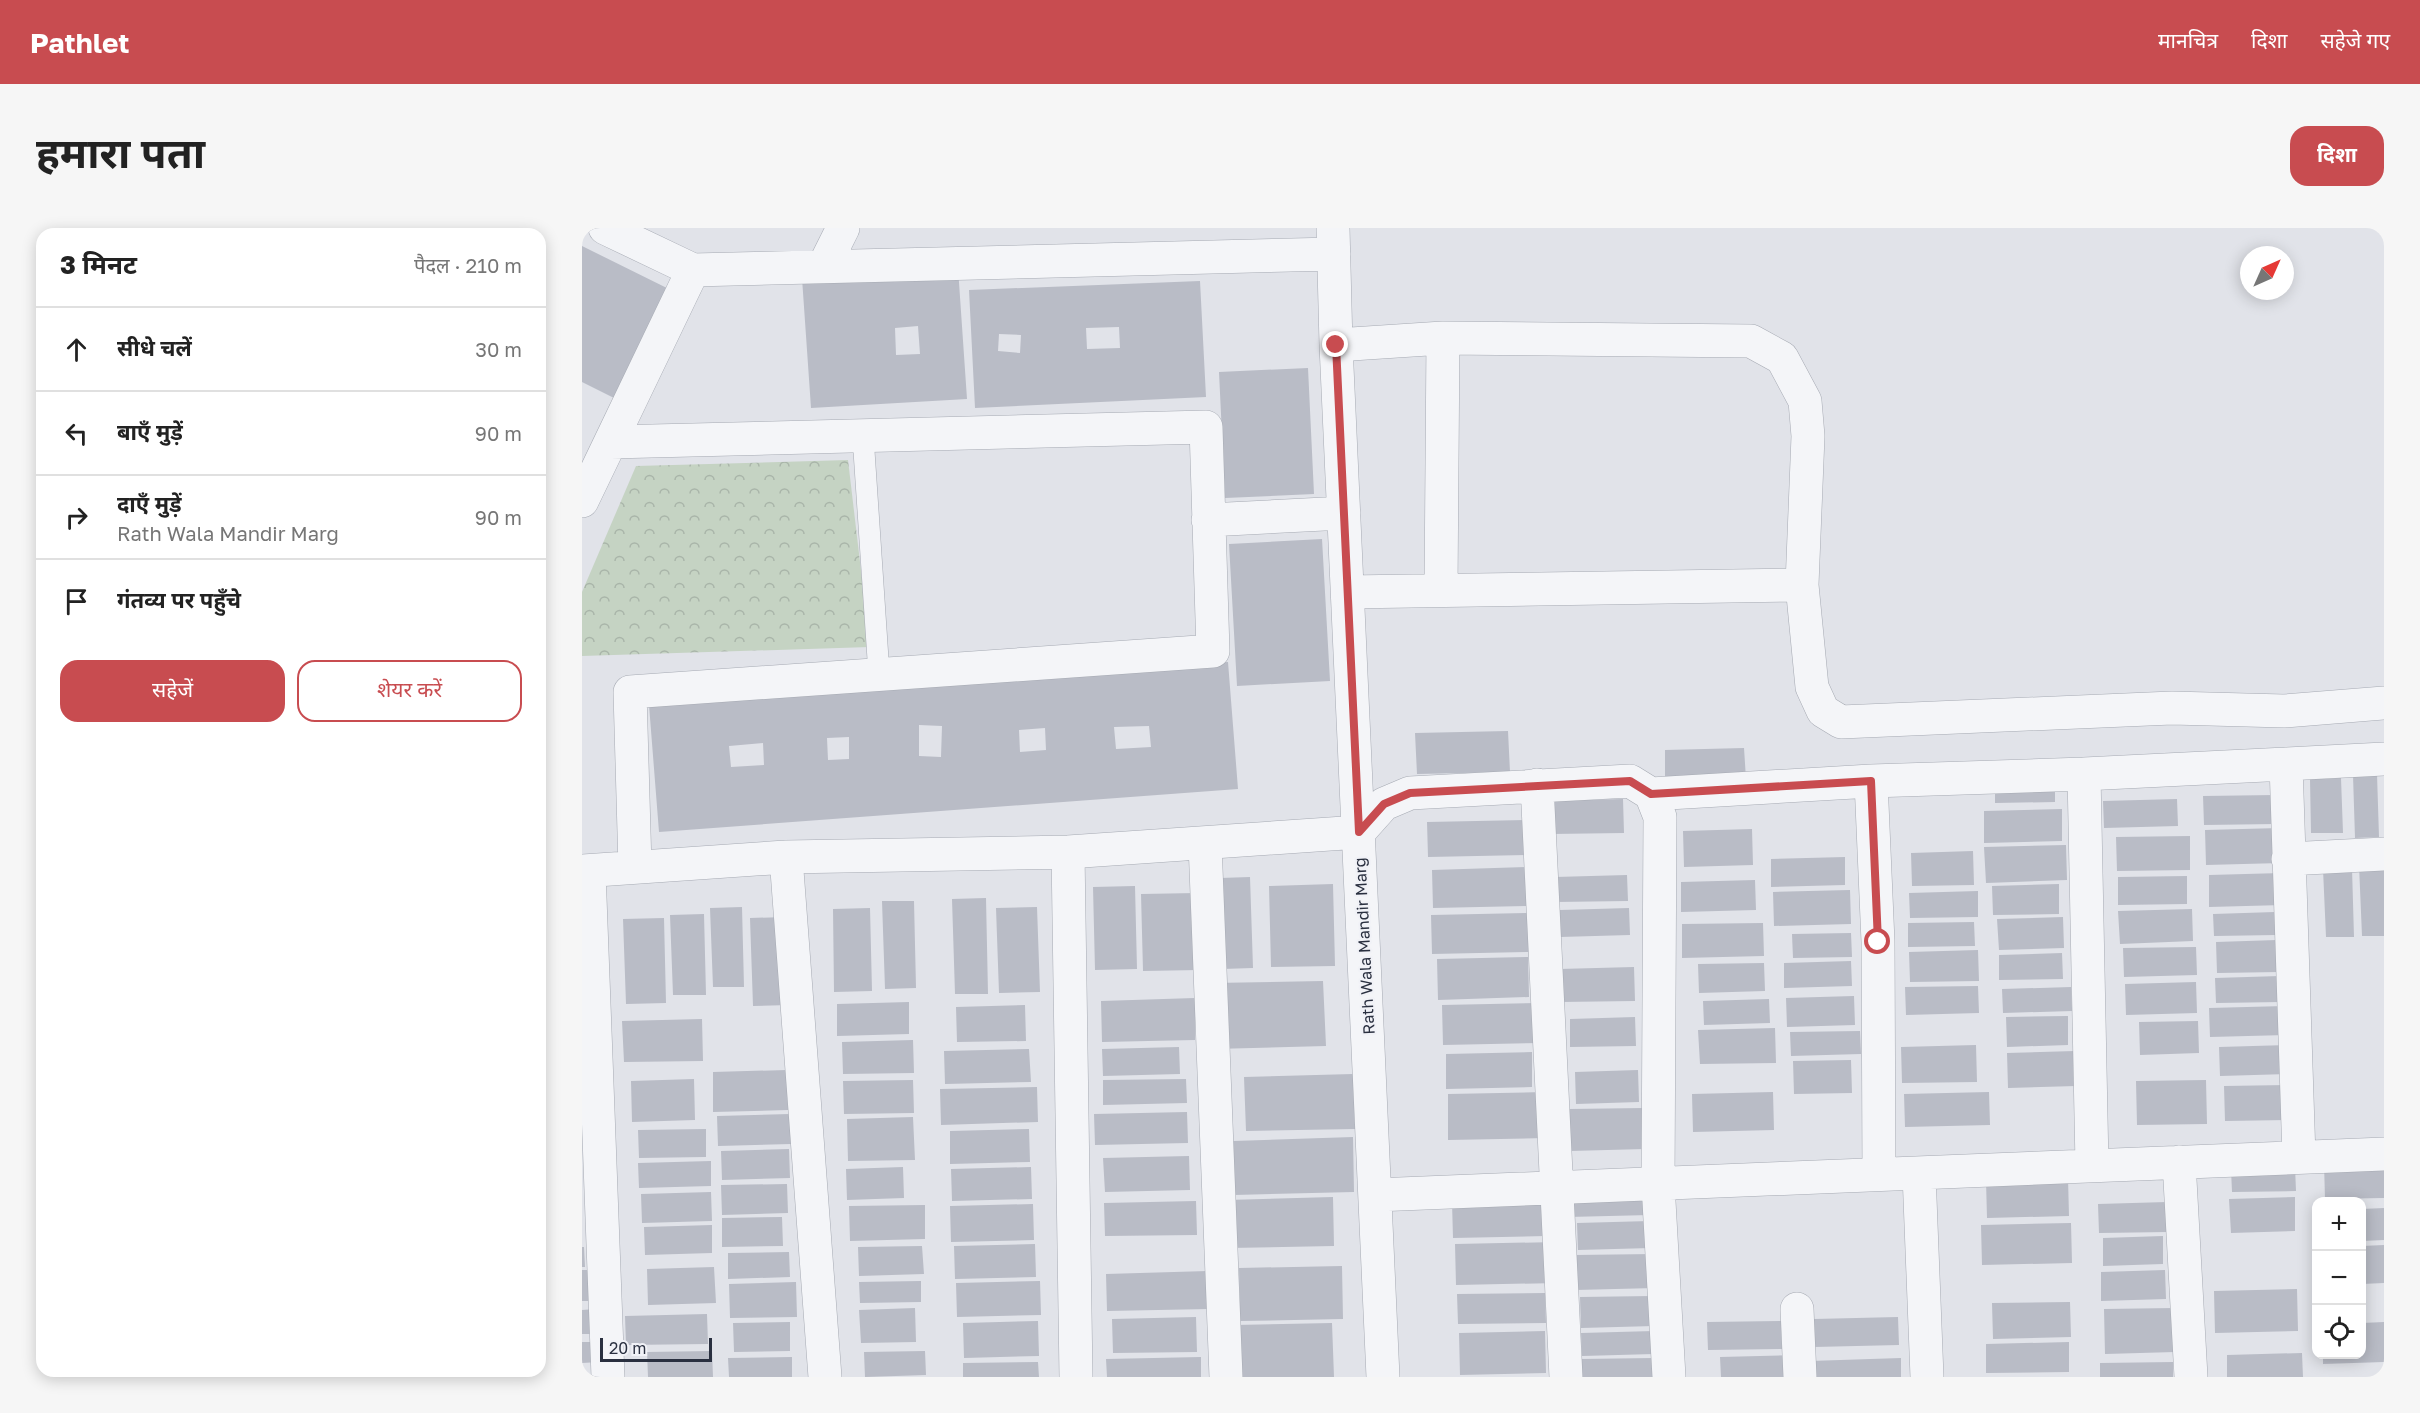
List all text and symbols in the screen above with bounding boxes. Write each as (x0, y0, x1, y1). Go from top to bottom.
text: Pathlet (30, 26, 130, 59)
text: मानचित्र (2158, 27, 2218, 53)
text: दिशा (2251, 27, 2287, 53)
text: सहेजे गए (2320, 27, 2390, 53)
button: दिशा (2290, 126, 2384, 186)
text: हमारा पता (36, 127, 205, 177)
north arrow (2240, 246, 2294, 300)
text: 3 मिनट (60, 249, 137, 280)
text: पैदल · 210 m (414, 253, 522, 277)
route end (1322, 331, 1348, 357)
icon: ahead (60, 333, 93, 366)
text: सीधे चलें (117, 334, 192, 361)
text: 30 m (475, 337, 522, 361)
icon: left (60, 417, 93, 450)
text: बाएँ मुड़ें (117, 418, 183, 445)
text: 90 m (475, 421, 522, 445)
text: दाएँ मुड़ें (117, 490, 182, 517)
icon: right (60, 501, 93, 534)
text: 90 m (475, 505, 522, 529)
text: Rath Wala Mandir Marg (117, 521, 339, 545)
icon: arrive (60, 585, 93, 618)
text: गंतव्य पर पहुँचे (117, 586, 241, 613)
button: सहेजें (60, 660, 285, 722)
button: शेयर करें (297, 660, 522, 722)
street label: Rath Wala Mandir Marg (1349, 857, 1379, 1035)
route start (1864, 928, 1890, 954)
map controls (2312, 1197, 2366, 1359)
button: + (2312, 1197, 2366, 1251)
button: − (2312, 1251, 2366, 1305)
button: locate (2312, 1305, 2366, 1359)
scale bar (600, 1335, 712, 1362)
text: 20 m (609, 1338, 646, 1358)

